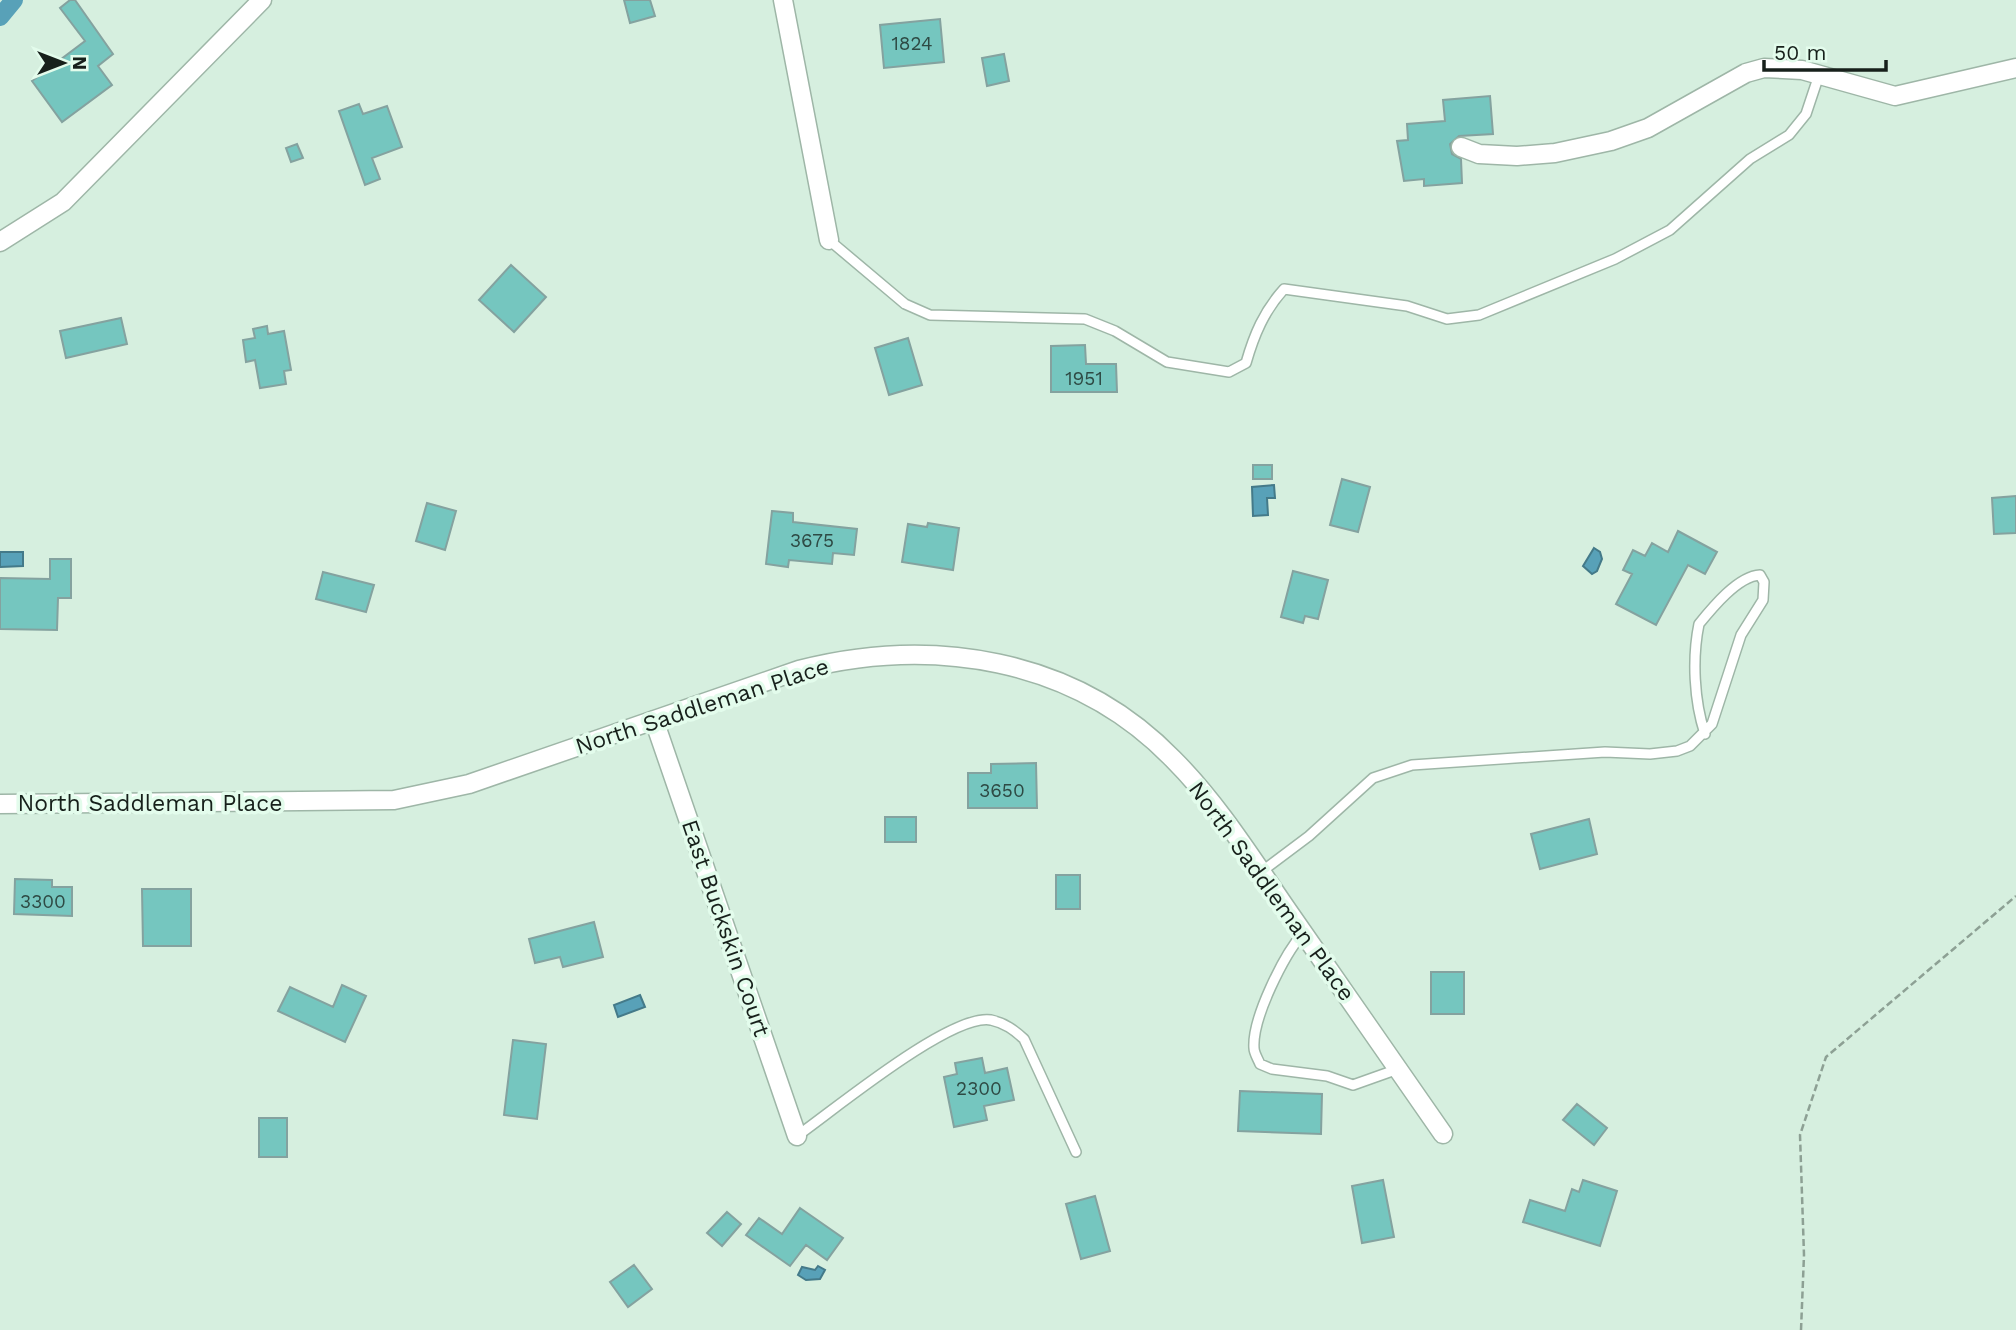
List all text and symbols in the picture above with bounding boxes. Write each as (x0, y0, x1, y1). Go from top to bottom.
north arrow (28, 28, 98, 98)
scale bar (1764, 28, 1886, 72)
house number: 1824 (891, 32, 933, 55)
text: 50 m (1774, 40, 1826, 65)
text: N (68, 56, 91, 70)
house number: 1951 (1065, 367, 1103, 390)
house number: 3675 (790, 529, 834, 552)
street label: North Saddleman Place (572, 653, 832, 760)
street label: North Saddleman Place (1183, 776, 1360, 1006)
house number: 3650 (979, 779, 1025, 802)
street label: North Saddleman Place (18, 790, 282, 817)
street label: East Buckskin Court (676, 816, 775, 1041)
house number: 3300 (20, 890, 66, 913)
house number: 2300 (956, 1077, 1002, 1100)

